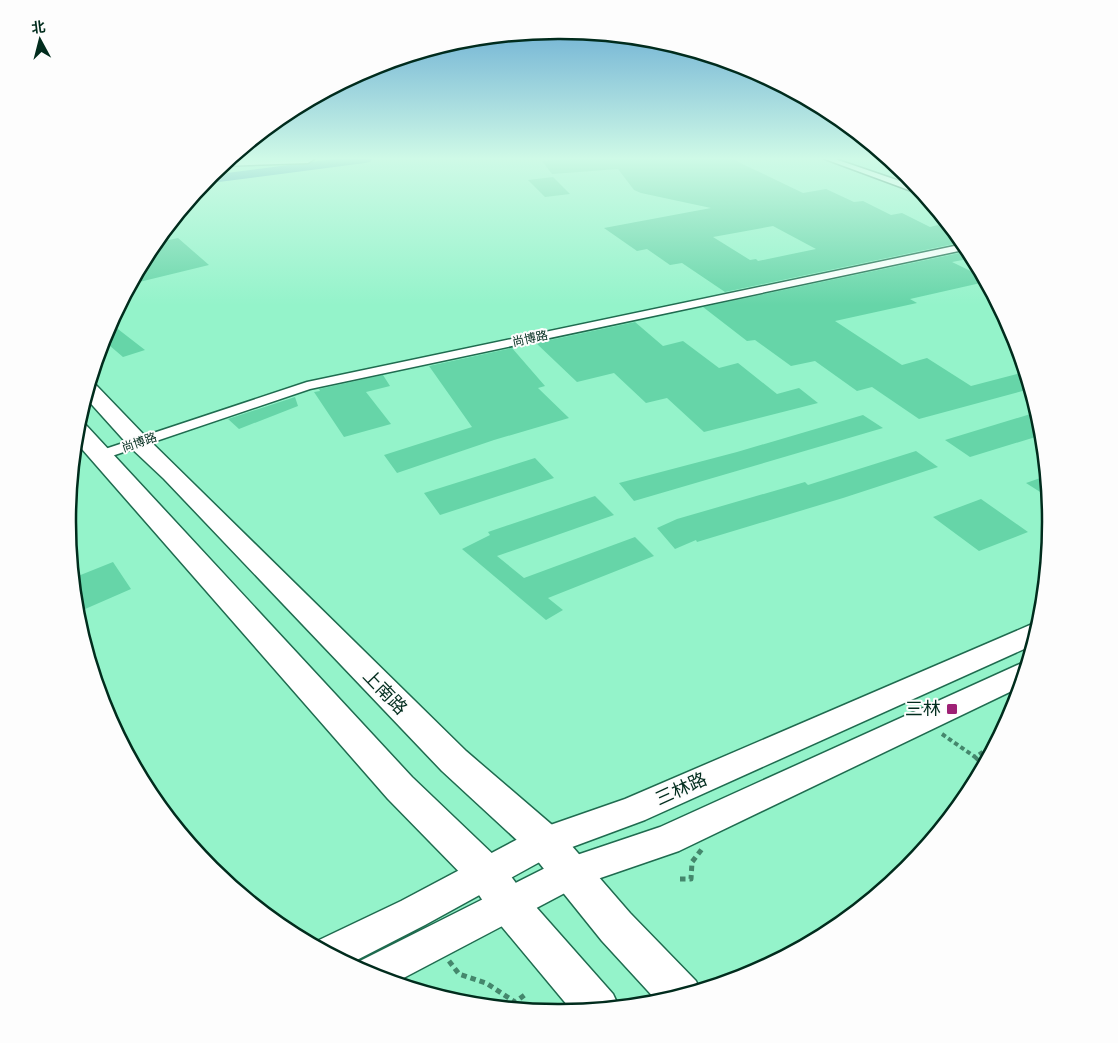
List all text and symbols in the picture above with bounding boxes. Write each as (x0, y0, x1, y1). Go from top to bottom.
north arrow (15, 15, 65, 65)
text: 北 (30, 17, 46, 37)
street label: 尚博路 (511, 327, 549, 349)
street label: 尚博路 (120, 429, 158, 455)
street label: 上南路 (358, 665, 412, 719)
place label: 三林 (905, 698, 941, 720)
marker: 三林 (945, 702, 959, 716)
street label: 三林路 (652, 768, 710, 810)

